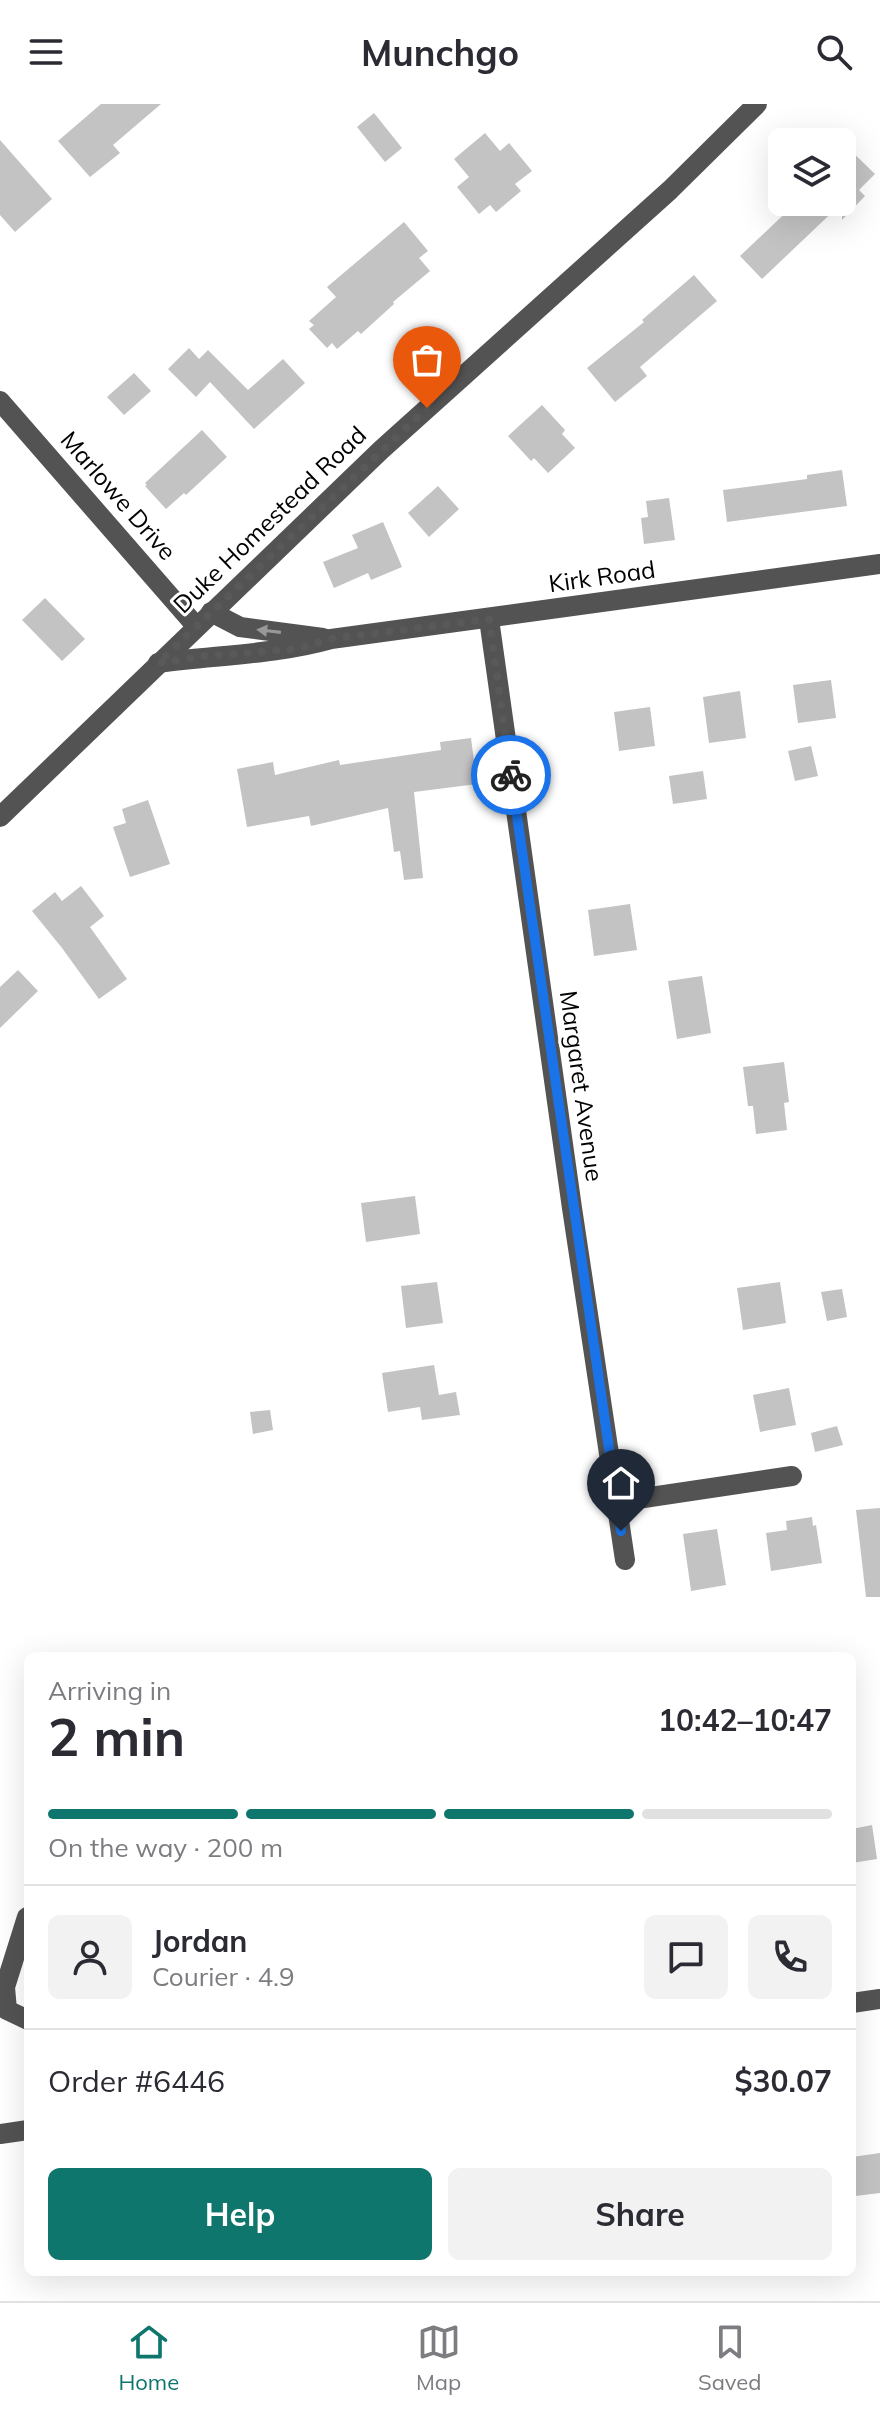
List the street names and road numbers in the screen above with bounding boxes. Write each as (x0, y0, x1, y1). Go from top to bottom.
street label: Duke Homestead Road (167, 419, 372, 619)
street label: Marlowe Drive (55, 425, 183, 566)
street label: Kirk Road (547, 554, 657, 598)
street label: Margaret Avenue (554, 989, 610, 1183)

